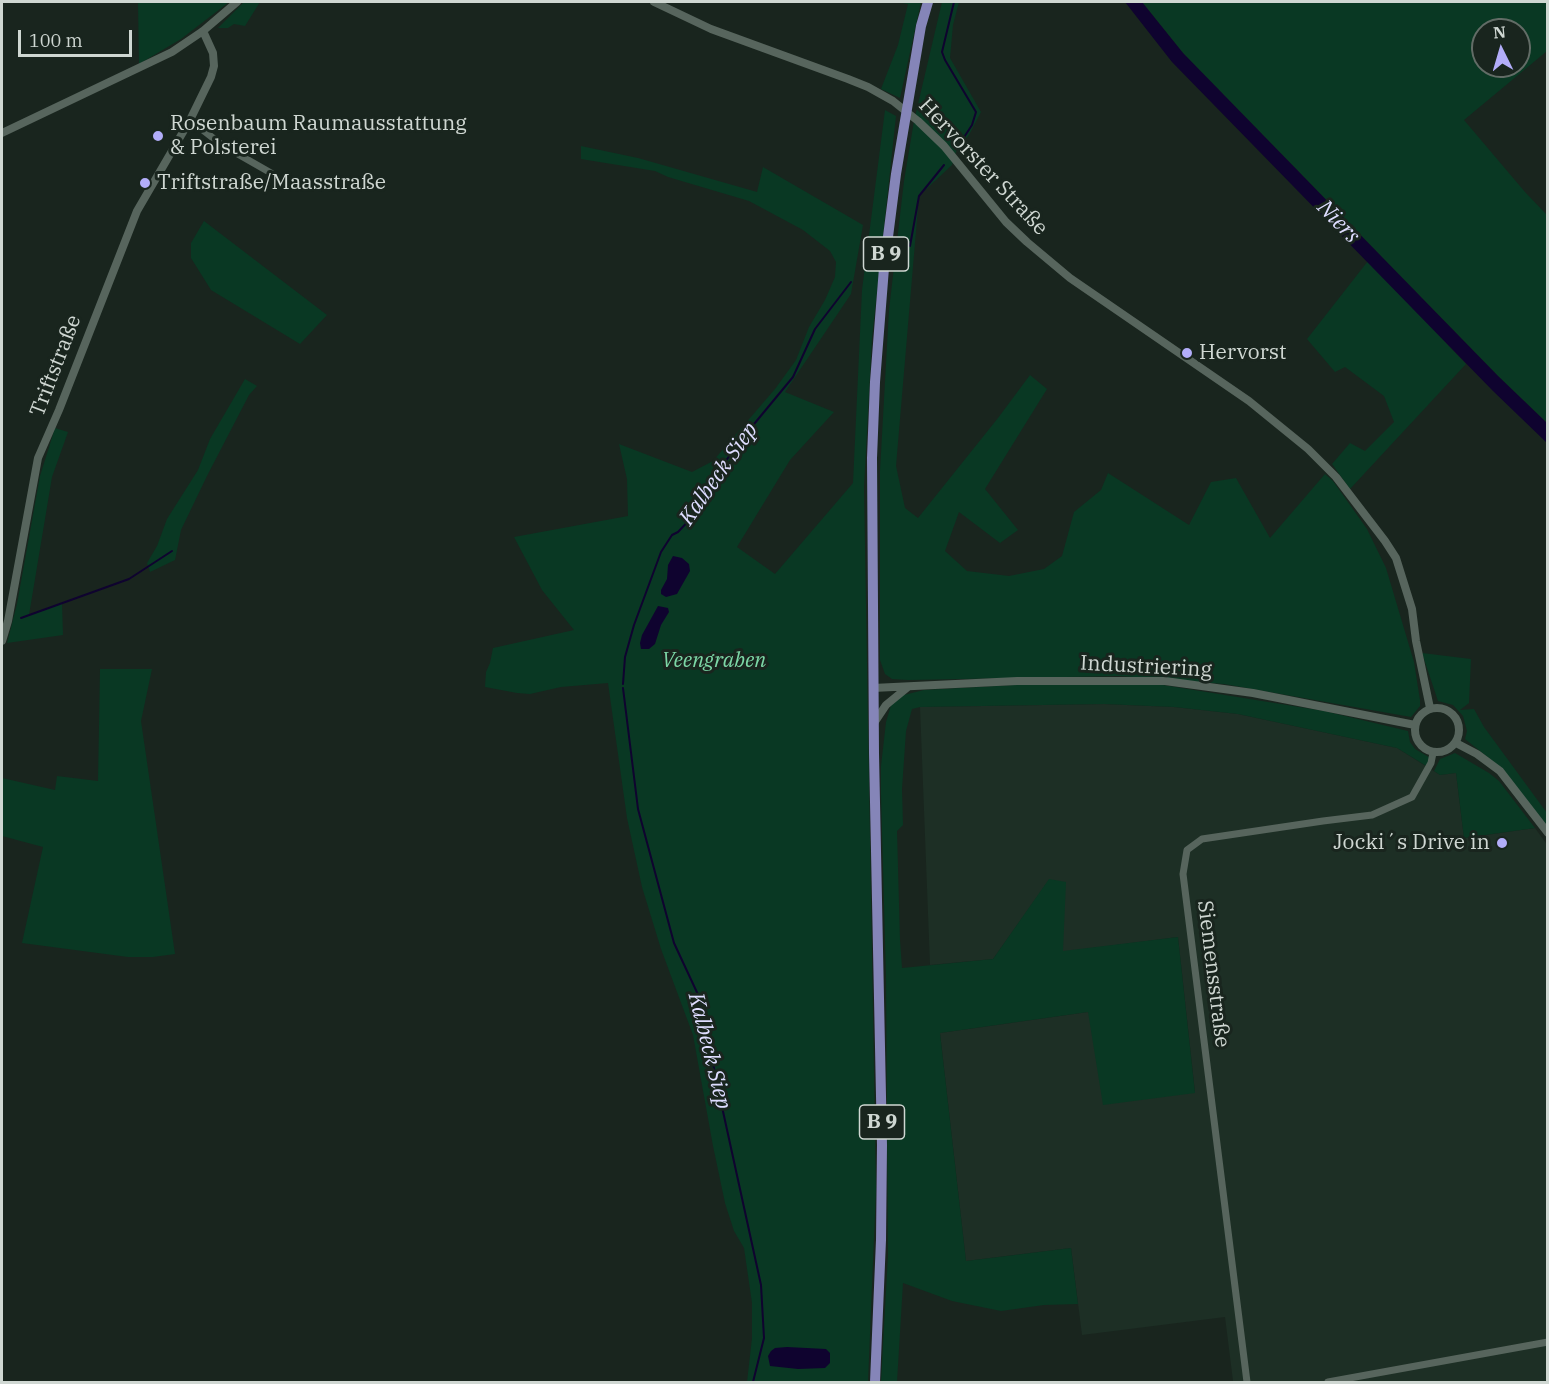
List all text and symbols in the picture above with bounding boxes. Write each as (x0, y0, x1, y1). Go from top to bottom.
scale bar (21, 18, 135, 56)
north arrow (1471, 18, 1531, 78)
text: N (1492, 22, 1507, 43)
text: 100 m (29, 29, 83, 52)
street label: Hervorster Straße (913, 93, 1053, 241)
place label: Rosenbaum Raumausstattung & Polsterei (170, 111, 467, 161)
marker: Rosenbaum Raumausstattung & Polsterei (151, 129, 165, 143)
place label: Triftstraße/Maasstraße (157, 170, 386, 196)
marker: Triftstraße/Maasstraße (138, 176, 152, 190)
water label: Niers (1311, 195, 1365, 249)
road number: B 9 (864, 237, 908, 271)
street label: Triftstraße (25, 312, 87, 420)
place label: Hervorst (1199, 340, 1286, 366)
marker: Hervorst (1180, 346, 1194, 360)
water label: Kalbeck Siep (674, 418, 764, 530)
park label: Veengraben (662, 648, 766, 674)
street label: Industriering (1079, 651, 1213, 683)
place label: Jocki´s Drive in (1333, 830, 1490, 856)
marker: Jocki´s Drive in (1495, 836, 1509, 850)
street label: Siemensstraße (1191, 899, 1235, 1049)
water label: Kalbeck Siep (682, 990, 736, 1112)
road number: B 9 (860, 1105, 904, 1139)

